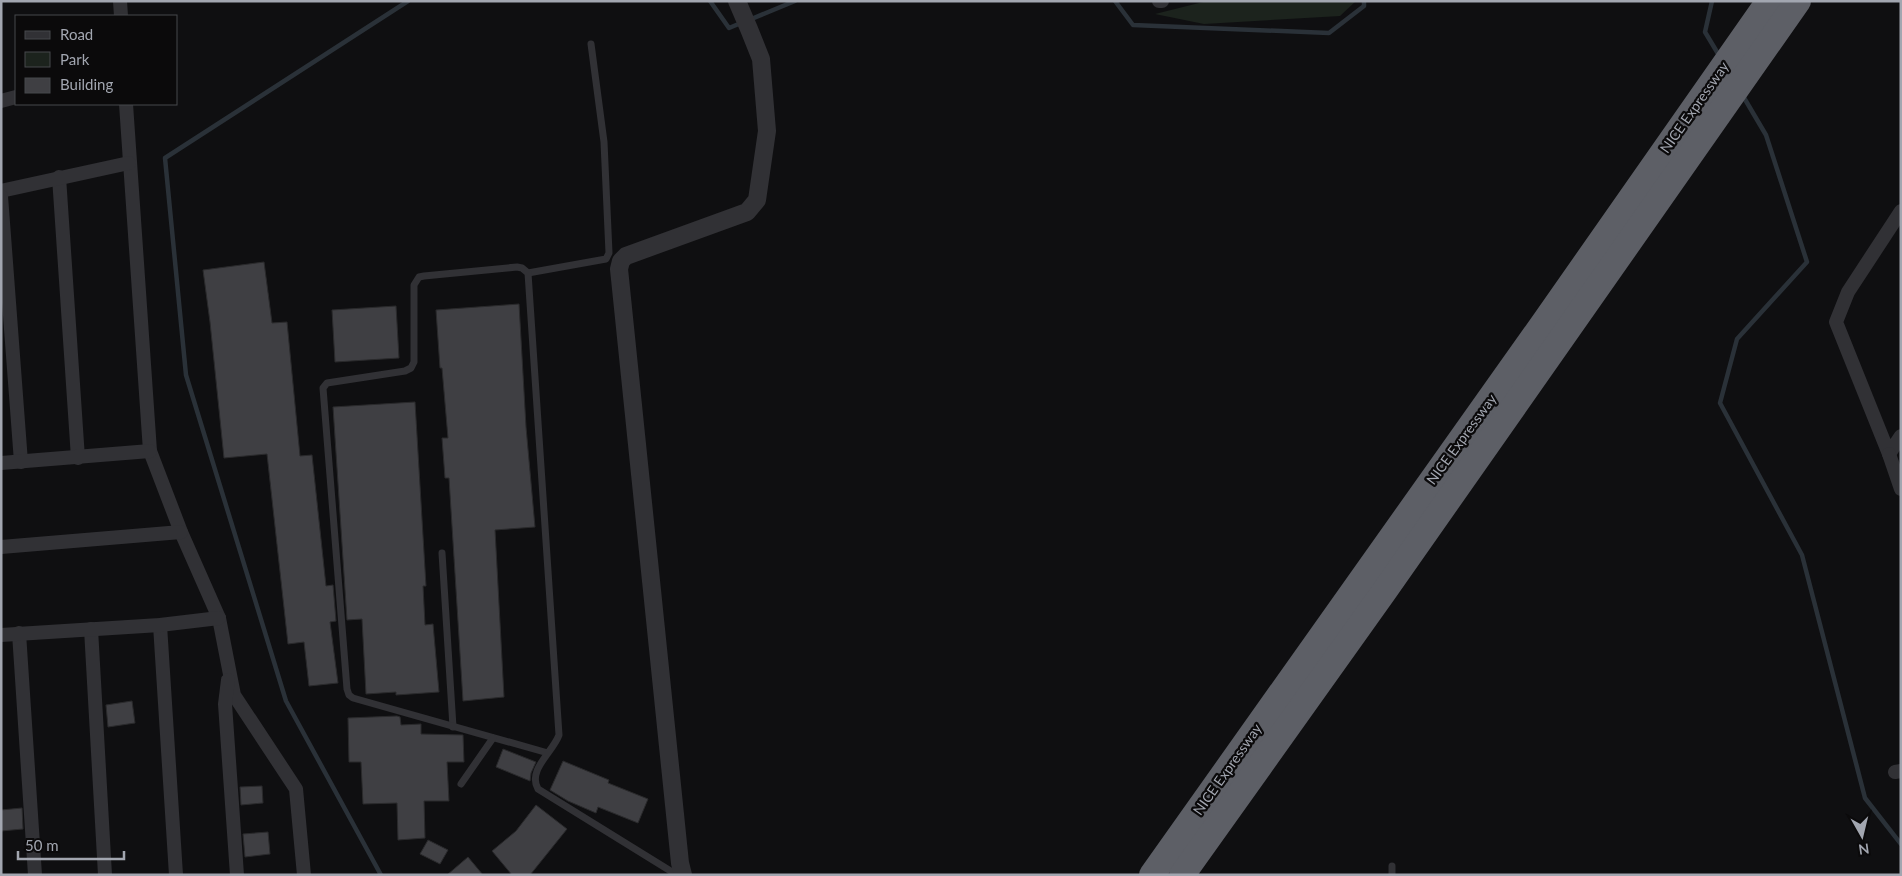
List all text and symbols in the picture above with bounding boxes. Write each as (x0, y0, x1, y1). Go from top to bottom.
legend (15, 15, 178, 105)
text: Road (60, 25, 93, 43)
text: Park (60, 50, 90, 68)
street label: NICE Expressway (1656, 57, 1732, 156)
text: Building (60, 75, 113, 93)
street label: NICE Expressway (1422, 390, 1500, 488)
street label: NICE Expressway (1189, 719, 1265, 818)
north arrow (1837, 811, 1887, 861)
scale bar (18, 828, 124, 860)
text: 50 m (25, 836, 59, 854)
text: N (1857, 840, 1870, 859)

